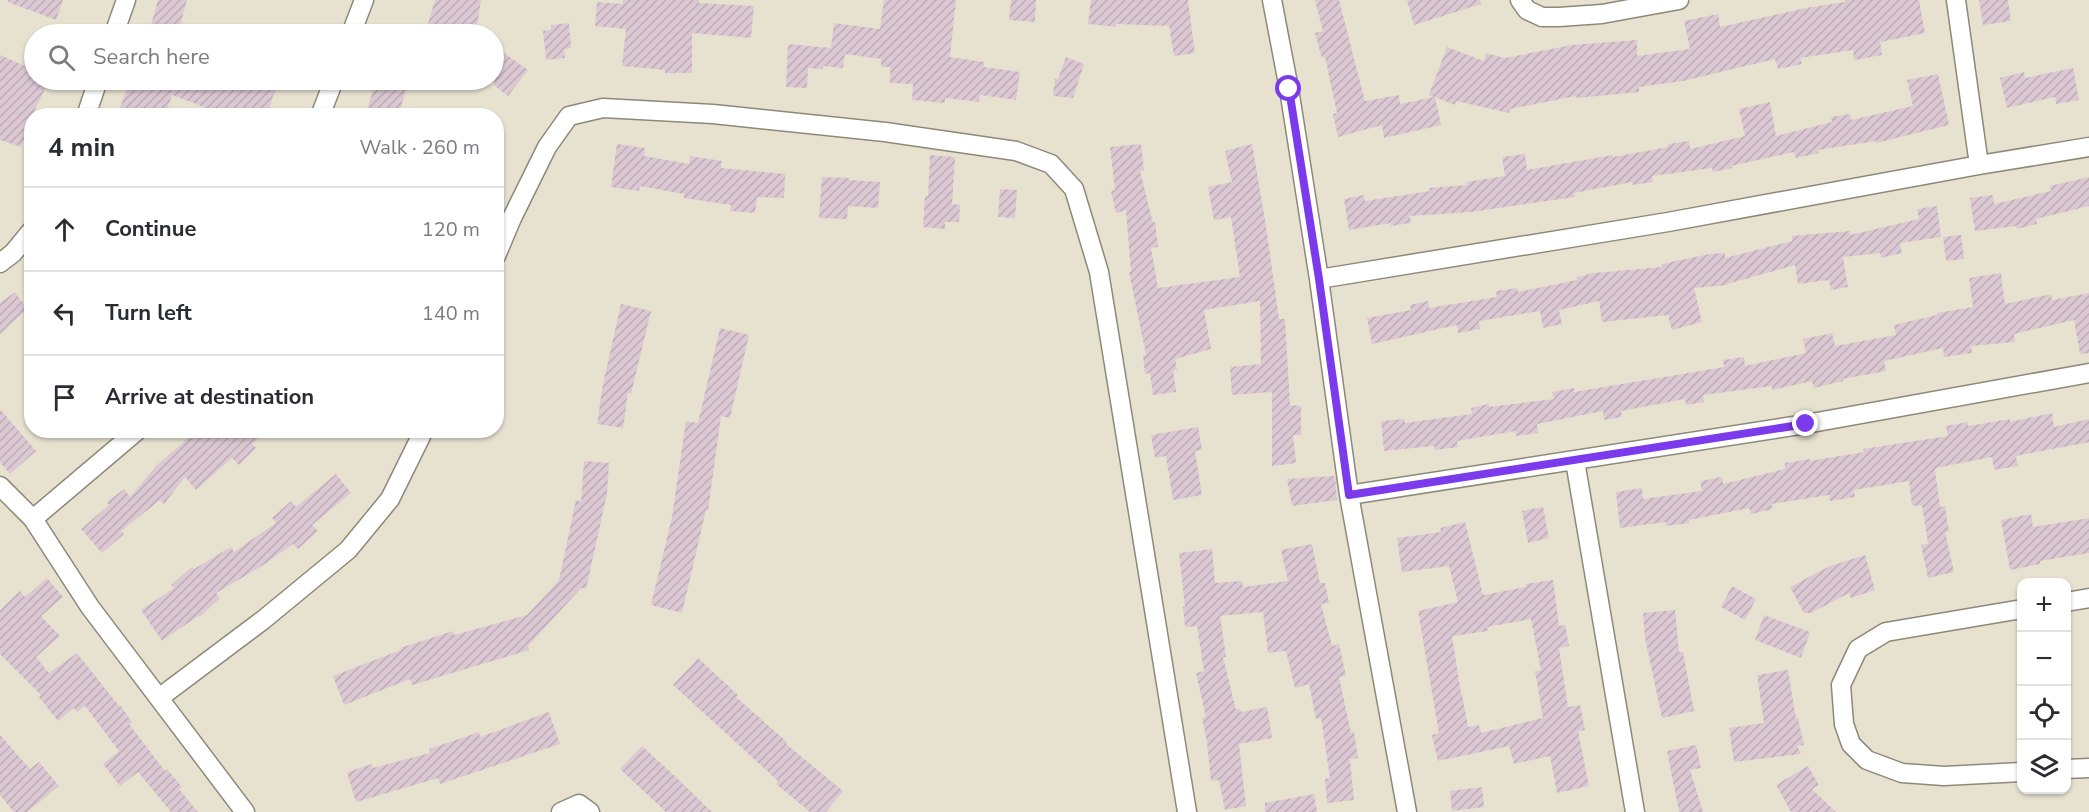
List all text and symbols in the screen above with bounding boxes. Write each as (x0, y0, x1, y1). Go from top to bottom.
search box (24, 24, 504, 90)
icon: search (45, 41, 78, 74)
text: Search here (93, 42, 210, 72)
route start (1275, 75, 1301, 101)
text: 4 min (48, 130, 115, 165)
text: Walk · 260 m (360, 134, 480, 161)
icon: ahead (48, 213, 81, 246)
text: Continue (105, 214, 196, 244)
text: 120 m (422, 216, 480, 243)
icon: left (48, 297, 81, 330)
text: Turn left (105, 298, 192, 328)
text: 140 m (422, 300, 480, 327)
icon: arrive (48, 381, 81, 414)
text: Arrive at destination (105, 382, 314, 412)
route end (1792, 410, 1818, 436)
map controls (2017, 578, 2071, 794)
button: + (2017, 578, 2071, 632)
button: − (2017, 632, 2071, 686)
button: locate (2017, 686, 2071, 740)
button: layers (2017, 740, 2071, 794)

